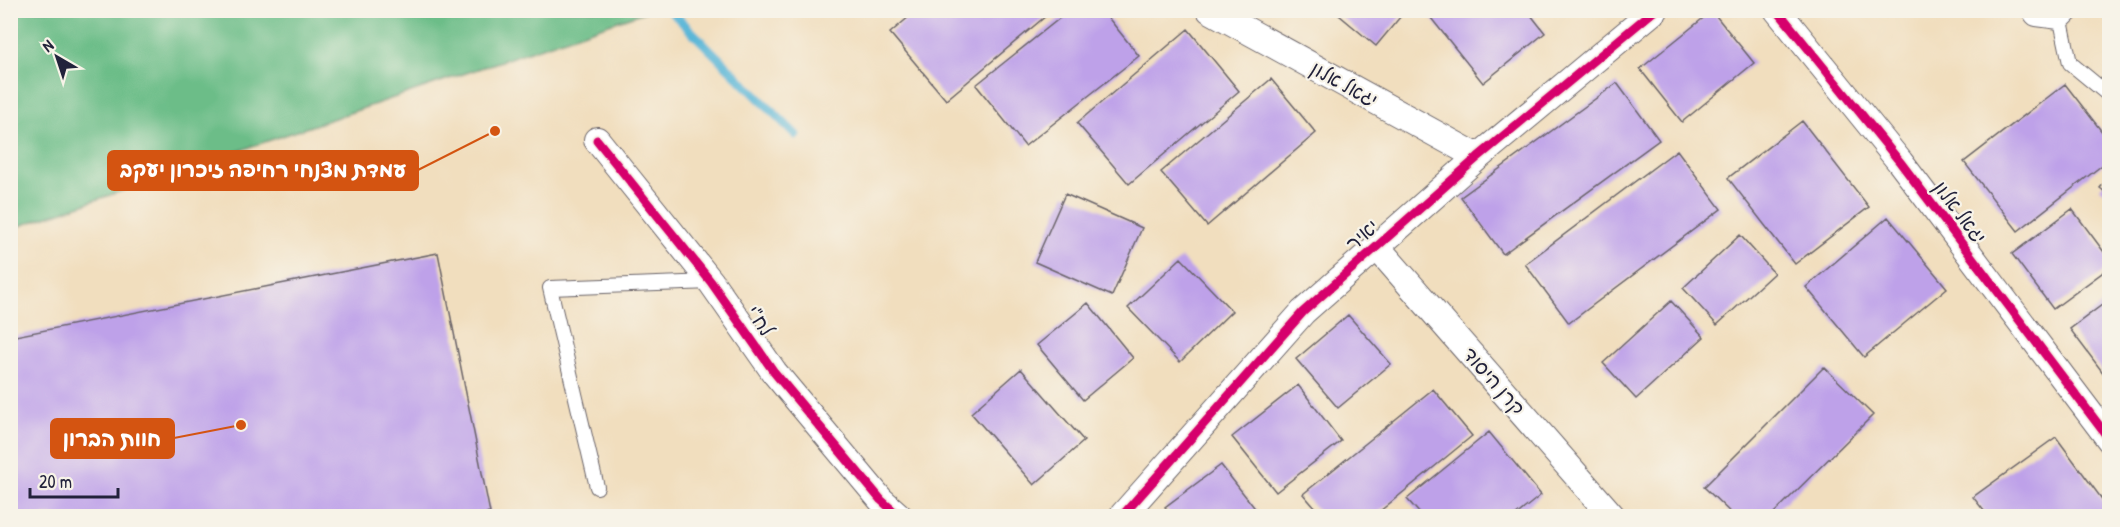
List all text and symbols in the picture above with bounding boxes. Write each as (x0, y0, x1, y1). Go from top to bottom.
north arrow (27, 27, 87, 87)
text: N (37, 34, 58, 57)
street label: יגאל אלון (1306, 54, 1383, 113)
callout: עמדת מצנחי רחיפה זיכרון יעקב (108, 151, 418, 190)
text: עמדת מצנחי רחיפה זיכרון יעקב (120, 155, 406, 184)
street label: יגאל אלון (1928, 175, 1993, 249)
street label: יאיר (1339, 213, 1384, 256)
street label: לח"י (740, 300, 781, 342)
street label: קרן היסוד (1457, 341, 1532, 421)
callout: חוות הברון (51, 419, 174, 458)
text: חוות הברון (63, 424, 161, 453)
scale bar (30, 461, 118, 499)
text: 20 m (39, 469, 72, 494)

